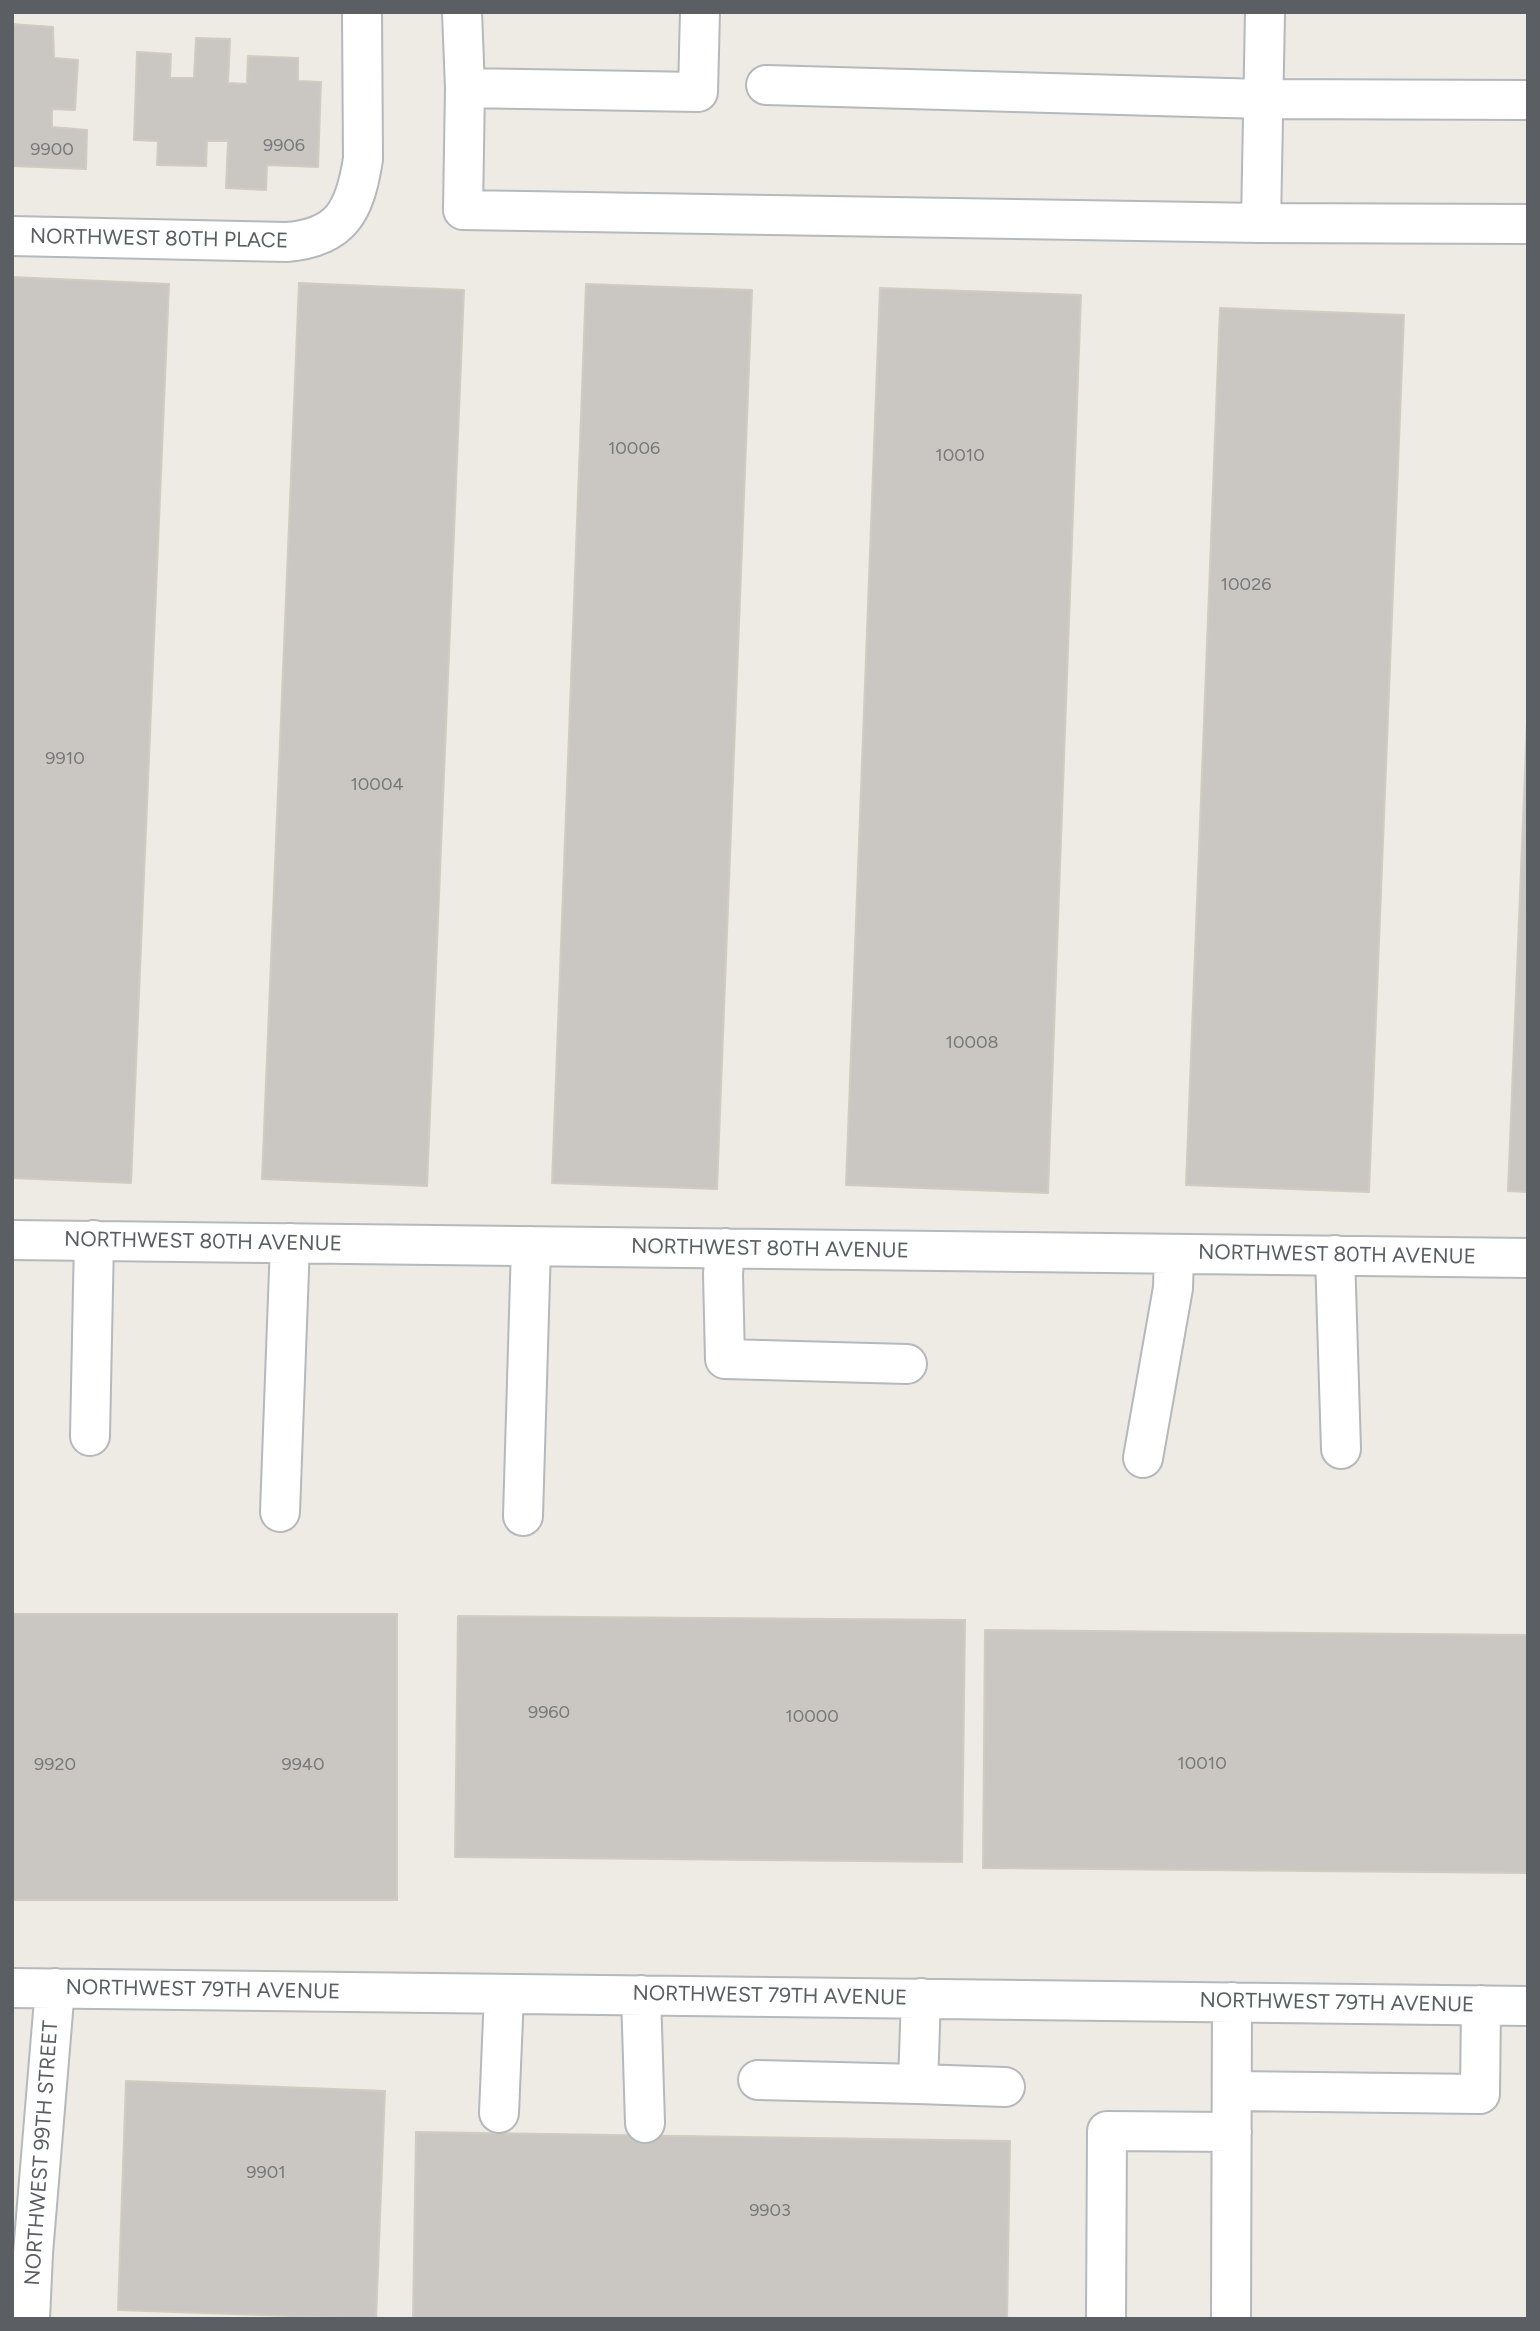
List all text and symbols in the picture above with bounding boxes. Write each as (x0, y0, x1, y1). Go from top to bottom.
house number: 9906 (263, 135, 305, 157)
house number: 9900 (30, 139, 74, 161)
street label: NORTHWEST 80TH PLACE (30, 224, 288, 254)
house number: 10006 (608, 438, 660, 460)
house number: 10010 (935, 445, 985, 467)
house number: 10026 (1221, 574, 1271, 596)
house number: 9910 (45, 748, 85, 770)
house number: 10004 (350, 774, 404, 796)
house number: 10008 (945, 1032, 999, 1054)
street label: NORTHWEST 80TH AVENUE (64, 1227, 342, 1257)
street label: NORTHWEST 80TH AVENUE (631, 1234, 909, 1264)
street label: NORTHWEST 80TH AVENUE (1198, 1240, 1476, 1270)
house number: 9960 (528, 1702, 570, 1724)
house number: 10000 (785, 1706, 839, 1728)
house number: 10010 (1177, 1753, 1227, 1775)
house number: 9920 (34, 1754, 76, 1776)
house number: 9940 (281, 1754, 325, 1776)
street label: NORTHWEST 79TH AVENUE (65, 1975, 341, 2005)
street label: NORTHWEST 79TH AVENUE (632, 1981, 908, 2011)
street label: NORTHWEST 79TH AVENUE (1199, 1988, 1475, 2018)
street label: NORTHWEST 99TH STREET (20, 2020, 64, 2286)
house number: 9901 (246, 2162, 286, 2184)
house number: 9903 (749, 2200, 791, 2222)

